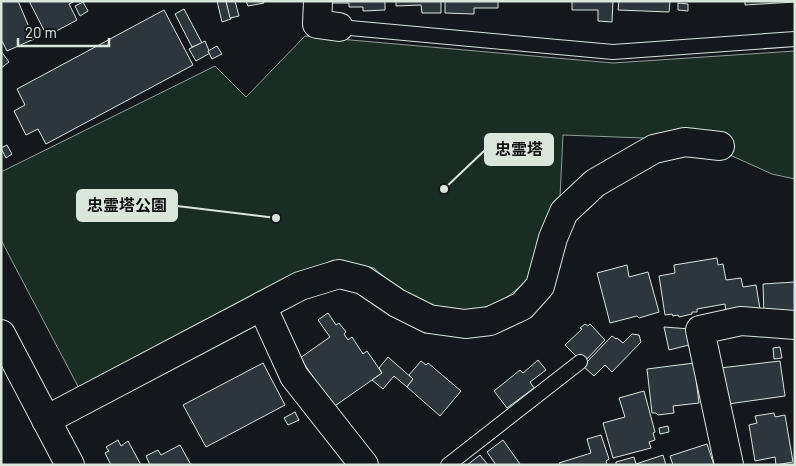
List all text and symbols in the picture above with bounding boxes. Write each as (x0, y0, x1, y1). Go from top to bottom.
scale bar (18, 15, 109, 47)
text: 20 m (25, 23, 57, 41)
callout: 忠霊塔 (485, 134, 553, 165)
text: 忠霊塔 (495, 139, 543, 158)
callout: 忠霊塔公園 (77, 190, 177, 221)
text: 忠霊塔公園 (87, 195, 167, 214)

